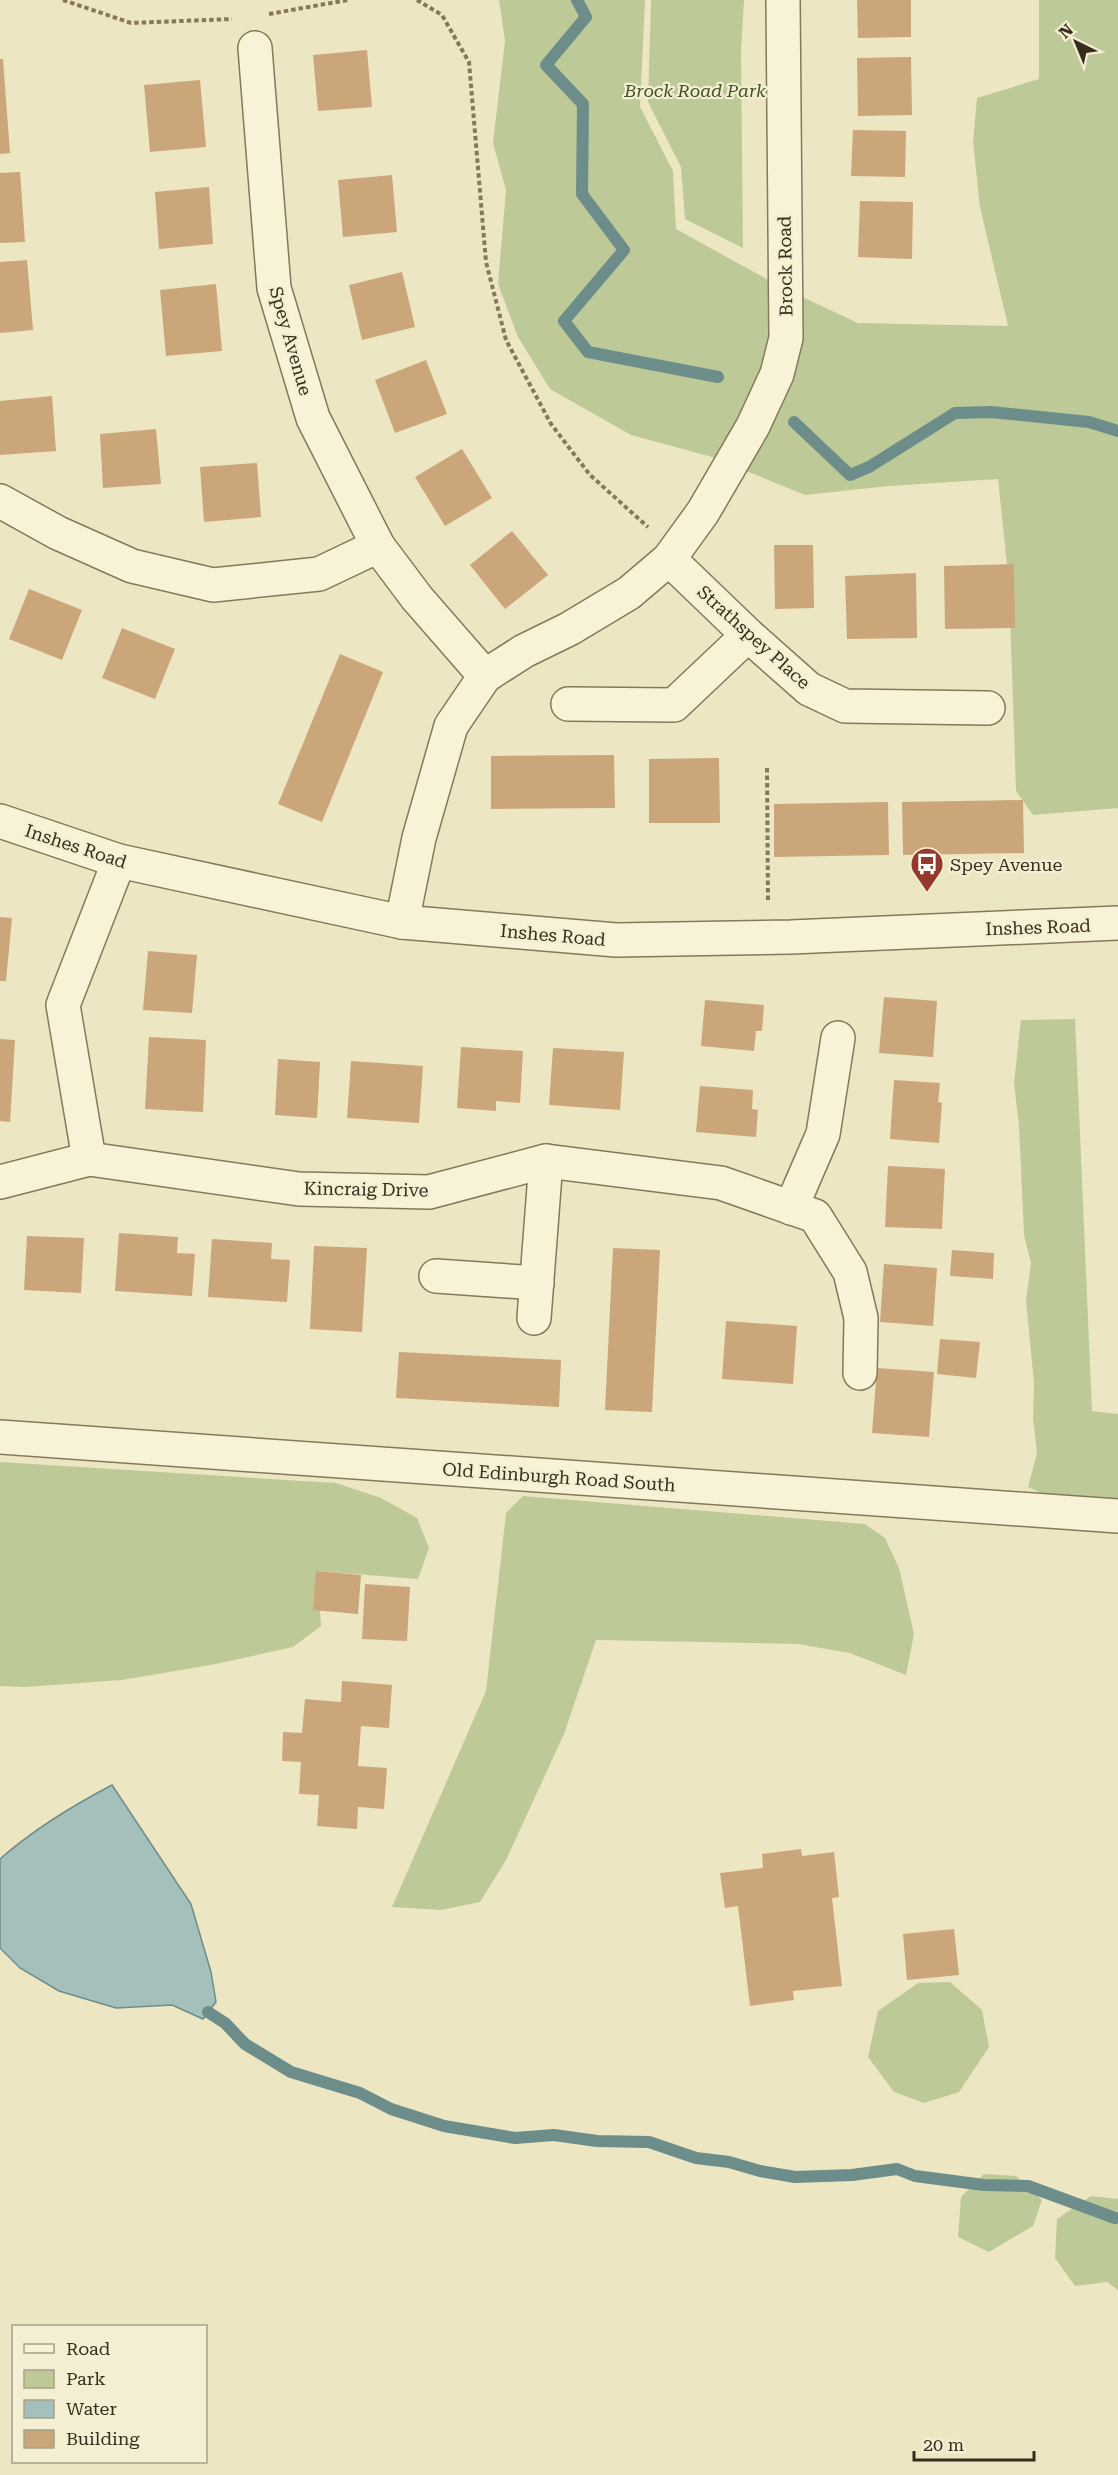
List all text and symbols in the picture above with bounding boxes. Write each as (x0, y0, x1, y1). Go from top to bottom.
north arrow (1046, 12, 1106, 72)
text: N (1055, 20, 1077, 43)
park label: Brock Road Park (623, 80, 766, 101)
street label: Brock Road (774, 215, 796, 316)
street label: Spey Avenue (265, 284, 317, 398)
street label: Strathspey Place (693, 581, 815, 693)
street label: Inshes Road (22, 820, 130, 872)
bus stop icon: Spey Avenue (909, 846, 945, 893)
place label: Spey Avenue (950, 854, 1063, 875)
street label: Inshes Road (985, 915, 1092, 939)
street label: Inshes Road (499, 920, 607, 950)
street label: Kincraig Drive (303, 1177, 429, 1201)
street label: Old Edinburgh Road South (442, 1458, 677, 1496)
legend (12, 2325, 207, 2463)
text: Road (66, 2338, 111, 2359)
text: Park (66, 2368, 106, 2389)
text: Water (66, 2398, 117, 2419)
scale bar (914, 2424, 1034, 2462)
text: Building (66, 2428, 140, 2449)
text: 20 m (923, 2434, 964, 2455)

